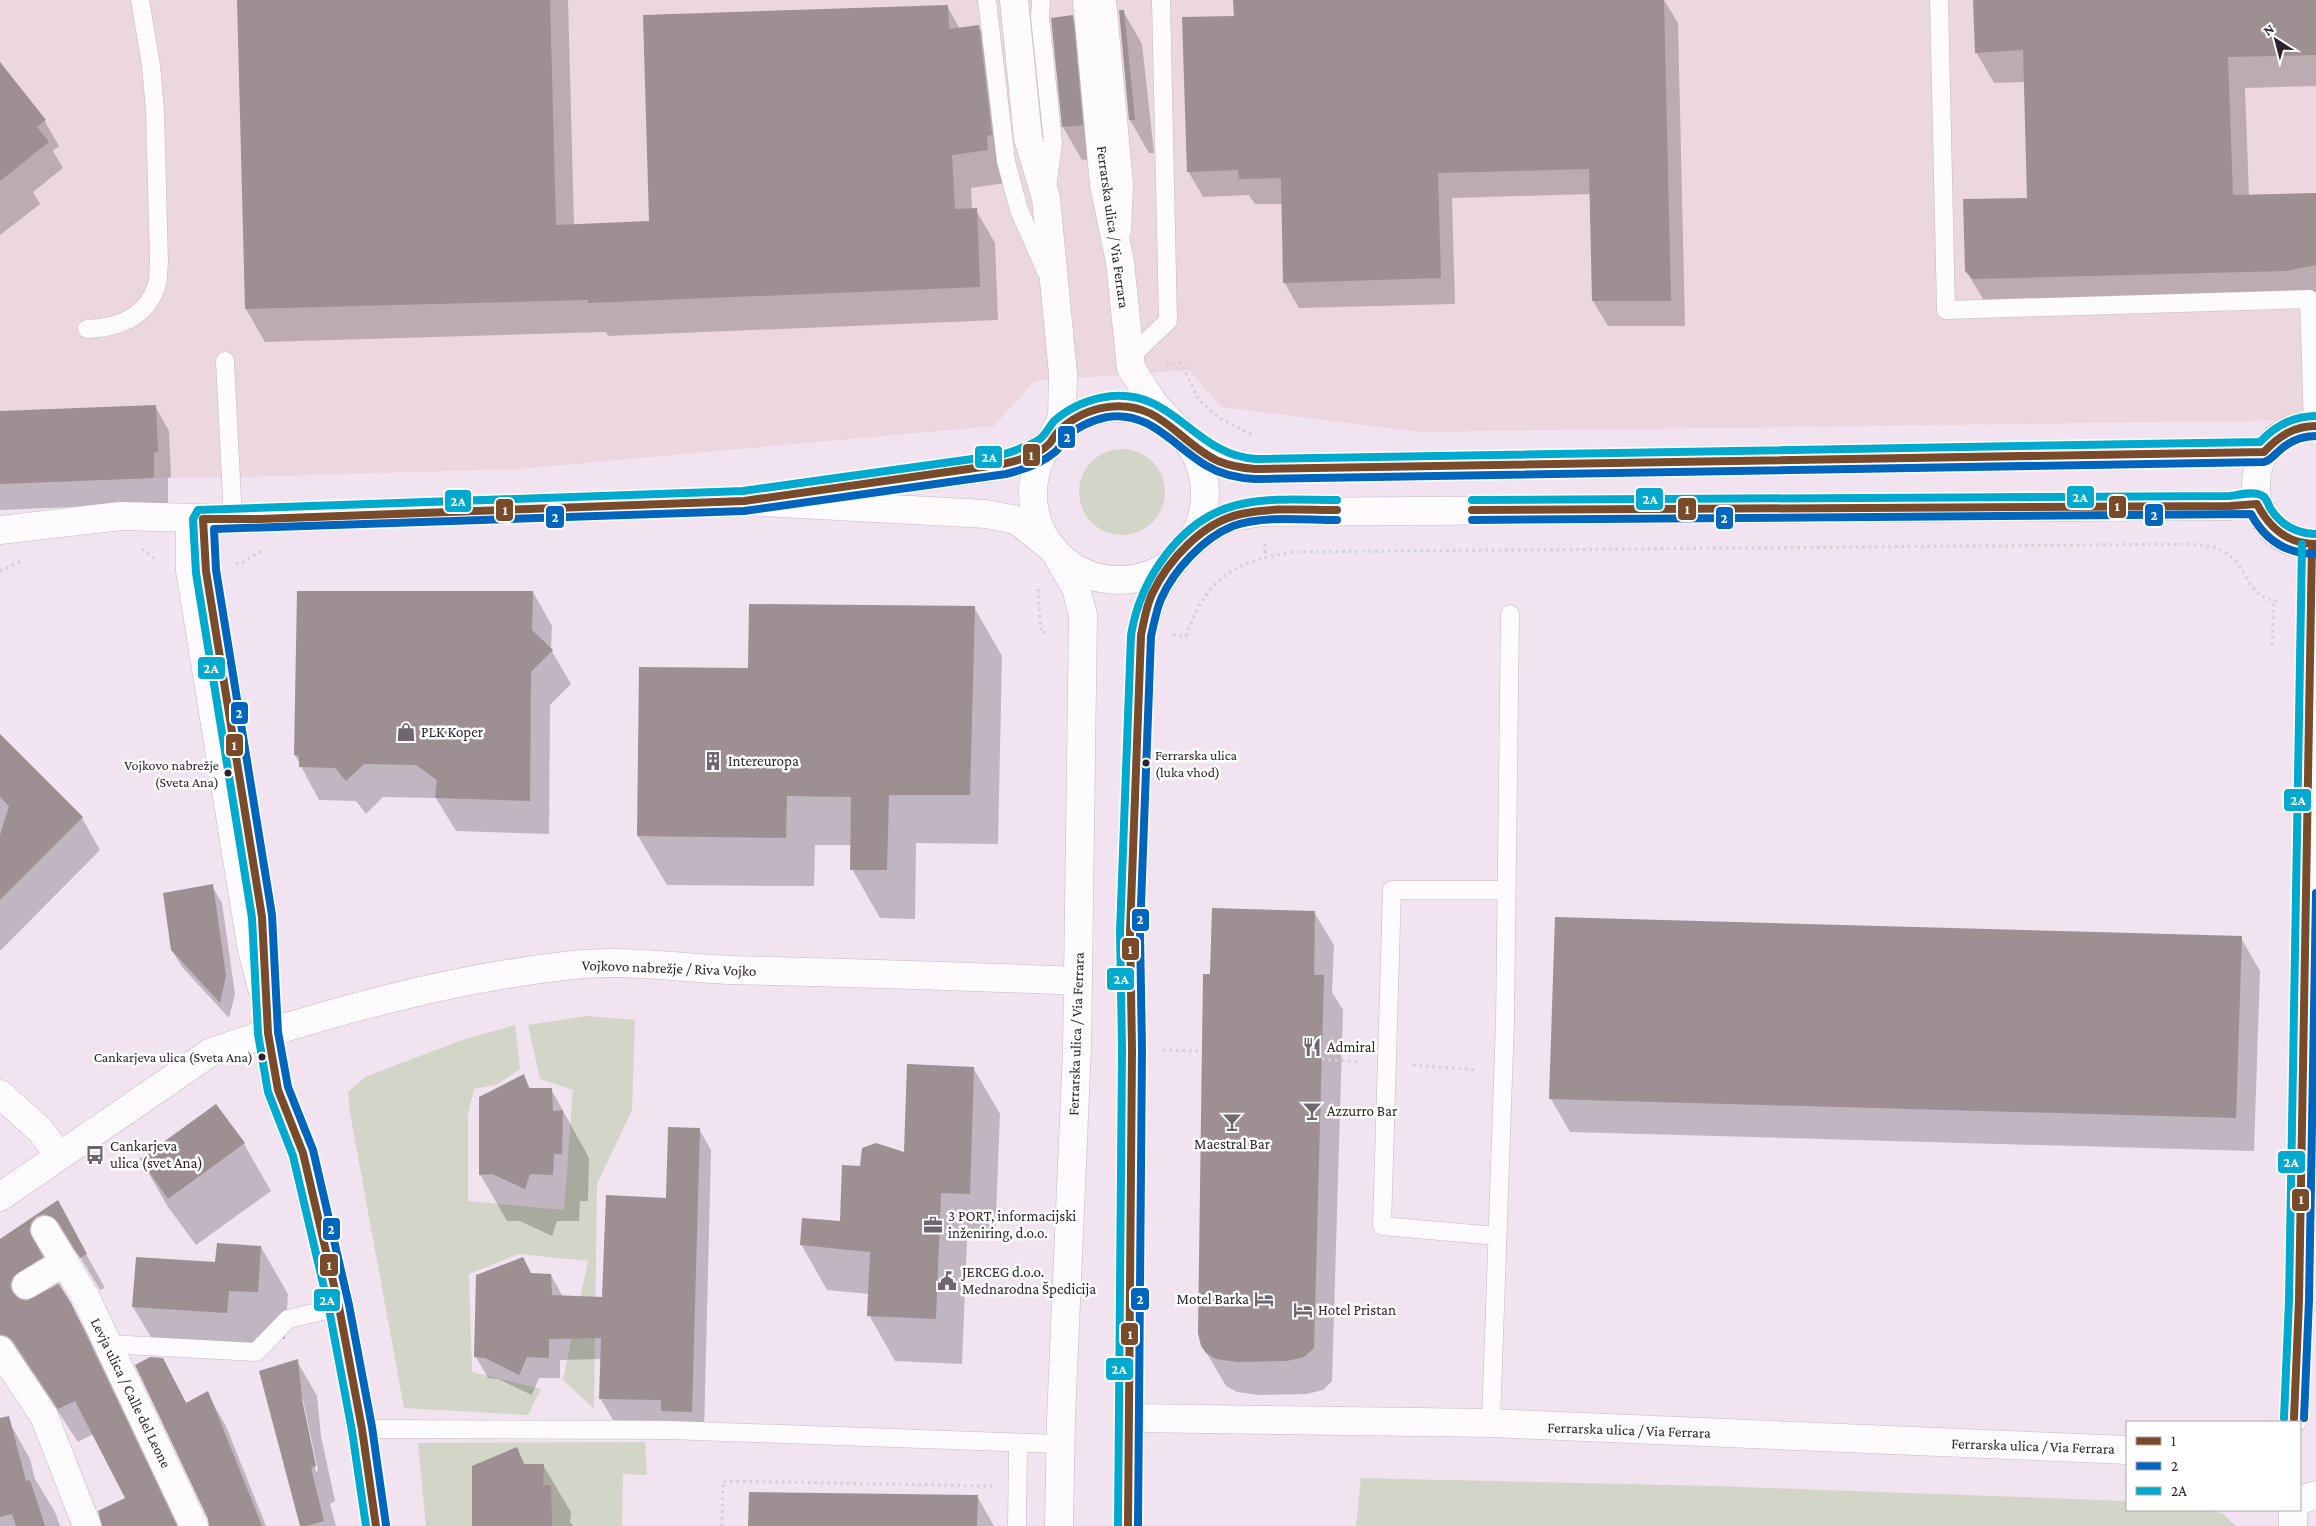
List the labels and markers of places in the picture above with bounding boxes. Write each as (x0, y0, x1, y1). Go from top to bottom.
shop icon: PLK Koper (395, 721, 417, 743)
place label: PLK Koper (421, 724, 484, 741)
place label: Ferrarska ulica (luka vhod) (1155, 747, 1238, 781)
building icon: Intereuropa (702, 750, 724, 772)
place label: Intereuropa (728, 753, 799, 770)
place label: Vojkovo nabrežje (Sveta Ana) (124, 757, 219, 791)
marker: Ferrarska ulica (luka vhod) (1141, 758, 1151, 768)
marker: Vojkovo nabrežje (Sveta Ana) (223, 768, 233, 778)
restaurant icon: Admiral (1301, 1036, 1323, 1058)
place label: Admiral (1327, 1039, 1375, 1055)
place label: Cankarjeva ulica (Sveta Ana) (94, 1049, 253, 1066)
marker: Cankarjeva ulica (Sveta Ana) (257, 1052, 267, 1062)
bar icon: Azzurro Bar (1301, 1100, 1323, 1122)
place label: Azzurro Bar (1327, 1103, 1398, 1119)
bar icon: Maestral Bar (1221, 1111, 1243, 1133)
place label: Maestral Bar (1194, 1136, 1271, 1152)
place label: Cankarjeva ulica (svet Ana) (110, 1138, 203, 1172)
bus stop icon: Cankarjeva ulica (svet Ana) (84, 1144, 106, 1166)
place label: 3 PORT, informacijski inženiring, d.o.o. (948, 1208, 1076, 1242)
office icon: 3 PORT, informacijski inženiring, d.o.o. (922, 1214, 944, 1236)
place label: JERCEG d.o.o. Mednarodna Špedicija (960, 1264, 1096, 1298)
public building icon: JERCEG d.o.o. Mednarodna Špedicija (936, 1270, 958, 1292)
hotel icon: Motel Barka (1253, 1288, 1275, 1310)
place label: Motel Barka (1176, 1291, 1249, 1307)
hotel icon: Hotel Pristan (1292, 1299, 1314, 1321)
place label: Hotel Pristan (1318, 1302, 1396, 1318)

